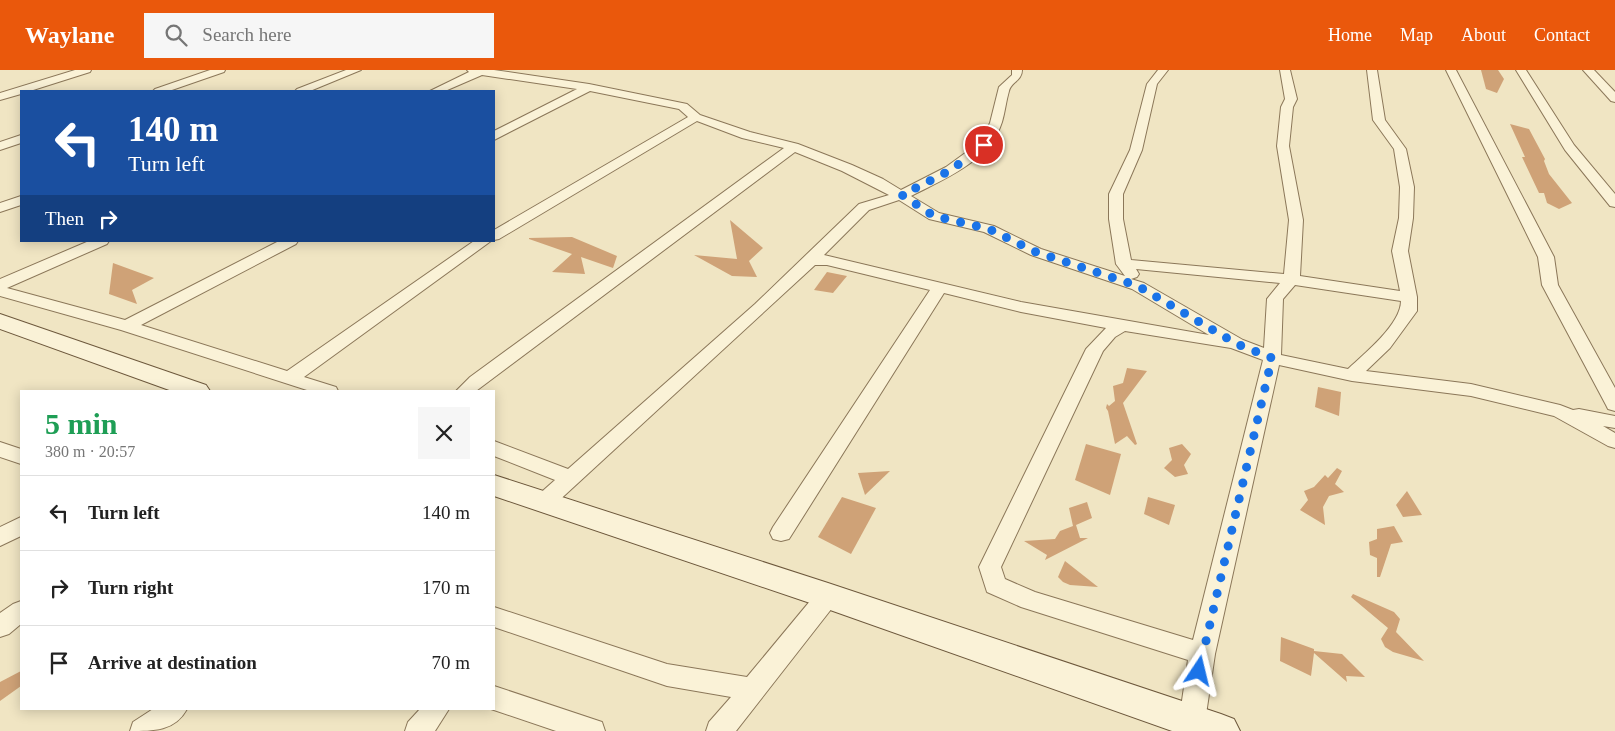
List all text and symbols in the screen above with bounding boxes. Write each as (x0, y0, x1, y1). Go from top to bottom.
search box (144, 13, 494, 58)
icon: search (162, 21, 190, 49)
text: Waylane (25, 22, 114, 48)
text: Search here (202, 24, 291, 45)
text: Home (1328, 25, 1372, 45)
text: Map (1400, 25, 1433, 45)
text: About (1461, 25, 1506, 45)
text: Contact (1534, 25, 1590, 45)
icon: left (45, 110, 110, 175)
text: 140 m (128, 110, 218, 149)
pin (963, 124, 1005, 166)
icon: arrive (970, 131, 998, 159)
text: Turn left (128, 151, 205, 176)
icon: right (94, 205, 122, 233)
text: Then (45, 208, 84, 229)
text: 5 min (45, 407, 118, 440)
button: close (418, 407, 470, 459)
text: 380 m · 20:57 (45, 443, 135, 460)
icon: left (45, 499, 73, 527)
text: Turn left (88, 502, 160, 523)
text: 140 m (422, 502, 470, 523)
icon: right (45, 574, 73, 602)
text: Turn right (88, 577, 173, 598)
text: 170 m (422, 577, 470, 598)
position arrow (1172, 644, 1224, 696)
icon: arrive (45, 649, 73, 677)
text: Arrive at destination (88, 652, 257, 673)
text: 70 m (431, 652, 470, 673)

